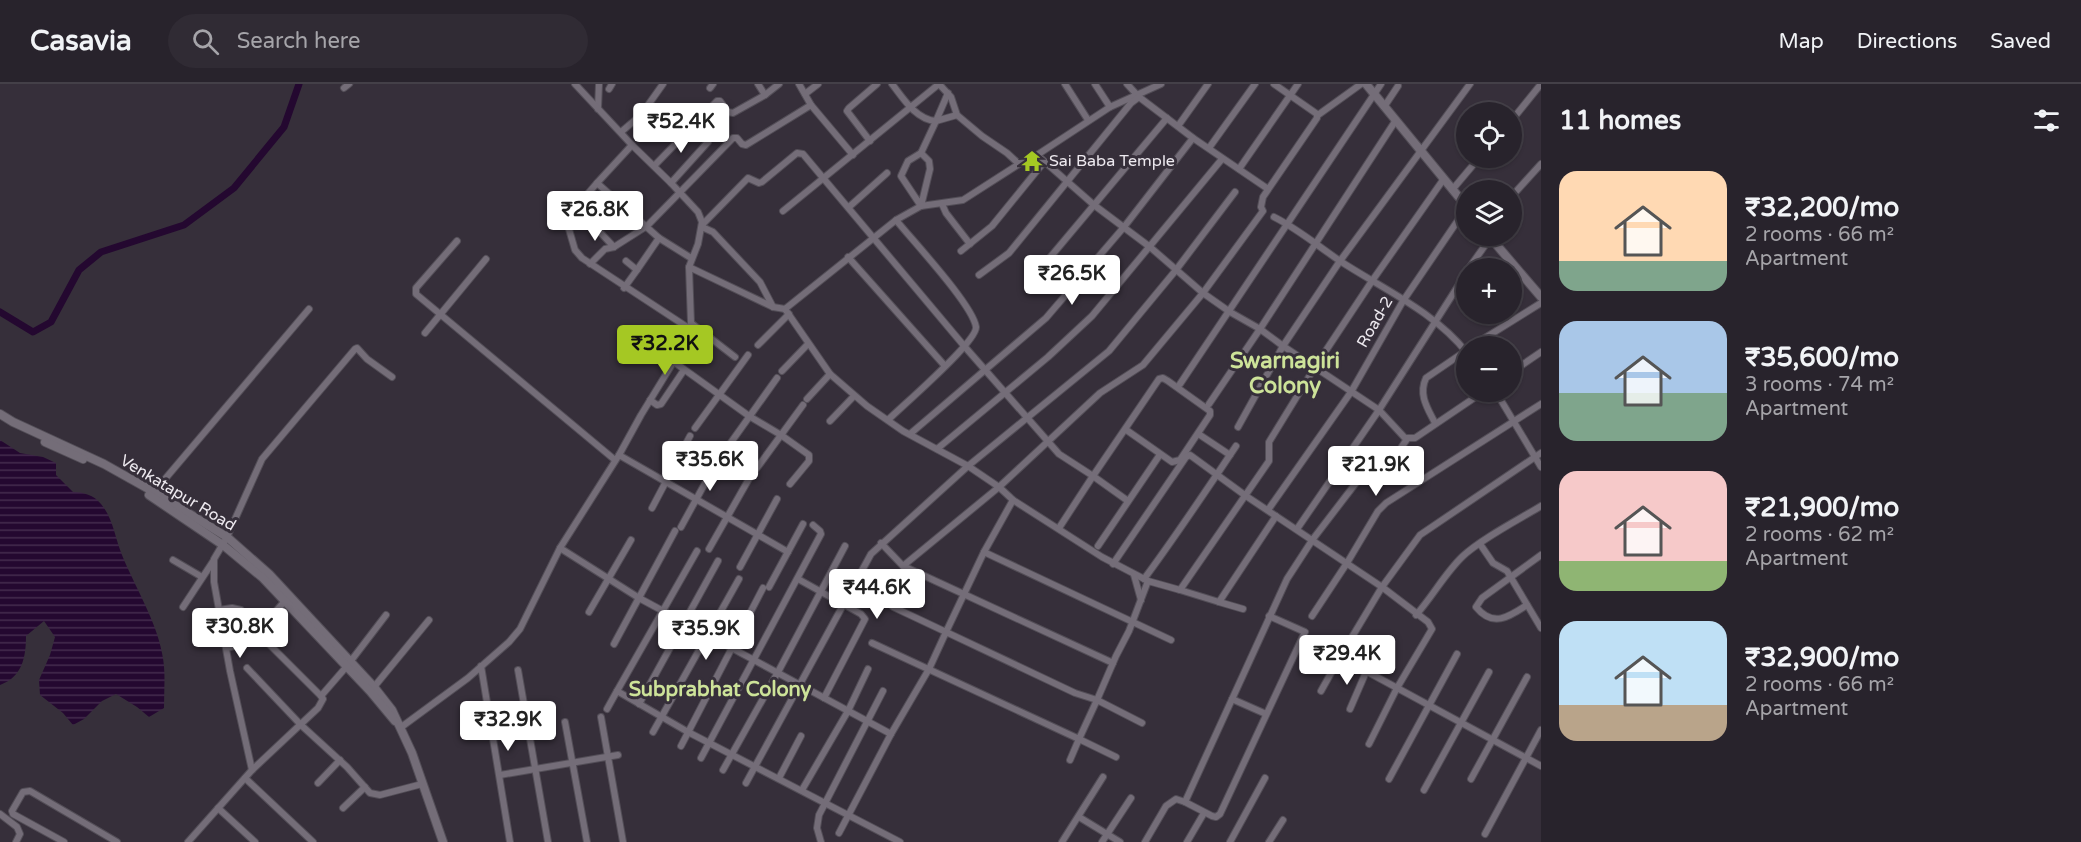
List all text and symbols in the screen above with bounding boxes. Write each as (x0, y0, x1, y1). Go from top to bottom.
search box (168, 14, 588, 68)
text: Casavia (30, 24, 132, 58)
icon: search (189, 25, 222, 58)
text: Search here (237, 28, 360, 54)
text: Map (1778, 29, 1824, 54)
text: Directions (1857, 29, 1957, 54)
text: Saved (1990, 29, 2051, 54)
map controls (1456, 102, 1522, 402)
button: locate (1456, 102, 1522, 168)
pin: ₹52.4K (632, 103, 730, 154)
icon: filters (2030, 104, 2063, 137)
text: 11 homes (1559, 105, 1681, 136)
text: ₹52.4K (647, 110, 715, 134)
temple icon: Sai Baba Temple (1020, 149, 1044, 173)
place label: Sai Baba Temple (1049, 151, 1175, 171)
button: layers (1456, 180, 1522, 246)
pin: ₹26.8K (546, 191, 644, 242)
text: ₹32,200/mo (1745, 192, 1899, 223)
icon: home (1607, 195, 1679, 267)
text: ₹26.8K (561, 198, 629, 222)
text: 2 rooms · 66 m² (1745, 223, 1894, 247)
text: Apartment (1745, 247, 1848, 271)
pin: ₹26.5K (1023, 255, 1121, 306)
button: + (1456, 258, 1522, 324)
text: ₹26.5K (1038, 262, 1106, 286)
street label: Road-2 (1352, 293, 1398, 351)
pin: ₹32.2K (616, 325, 714, 376)
text: ₹32.2K (631, 332, 699, 356)
button: − (1456, 336, 1522, 402)
text: ₹35,600/mo (1745, 342, 1899, 373)
icon: home (1607, 345, 1679, 417)
district label: Swarnagiri Colony (1230, 348, 1340, 399)
text: 3 rooms · 74 m² (1745, 373, 1894, 397)
text: Apartment (1745, 397, 1848, 421)
pin: ₹35.6K (661, 441, 759, 492)
pin: ₹21.9K (1327, 446, 1425, 497)
text: ₹35.6K (676, 448, 744, 472)
street label: Venkatapur Road (116, 450, 240, 536)
text: ₹21.9K (1342, 453, 1410, 477)
text: ₹21,900/mo (1745, 492, 1899, 523)
icon: home (1607, 495, 1679, 567)
text: 2 rooms · 62 m² (1745, 523, 1894, 547)
text: Apartment (1745, 547, 1848, 571)
pin: ₹44.6K (828, 569, 926, 620)
text: ₹44.6K (843, 576, 911, 600)
pin: ₹30.8K (191, 608, 289, 659)
pin: ₹35.9K (657, 610, 755, 661)
text: ₹30.8K (206, 615, 274, 639)
text: ₹35.9K (672, 617, 740, 641)
pin: ₹29.4K (1298, 635, 1396, 686)
text: ₹29.4K (1313, 642, 1381, 666)
text: ₹32,900/mo (1745, 642, 1899, 673)
icon: home (1607, 645, 1679, 717)
text: 2 rooms · 66 m² (1745, 673, 1894, 697)
district label: Subprabhat Colony (629, 678, 812, 702)
text: Apartment (1745, 697, 1848, 721)
pin: ₹32.9K (459, 701, 557, 752)
text: ₹32.9K (474, 708, 542, 732)

